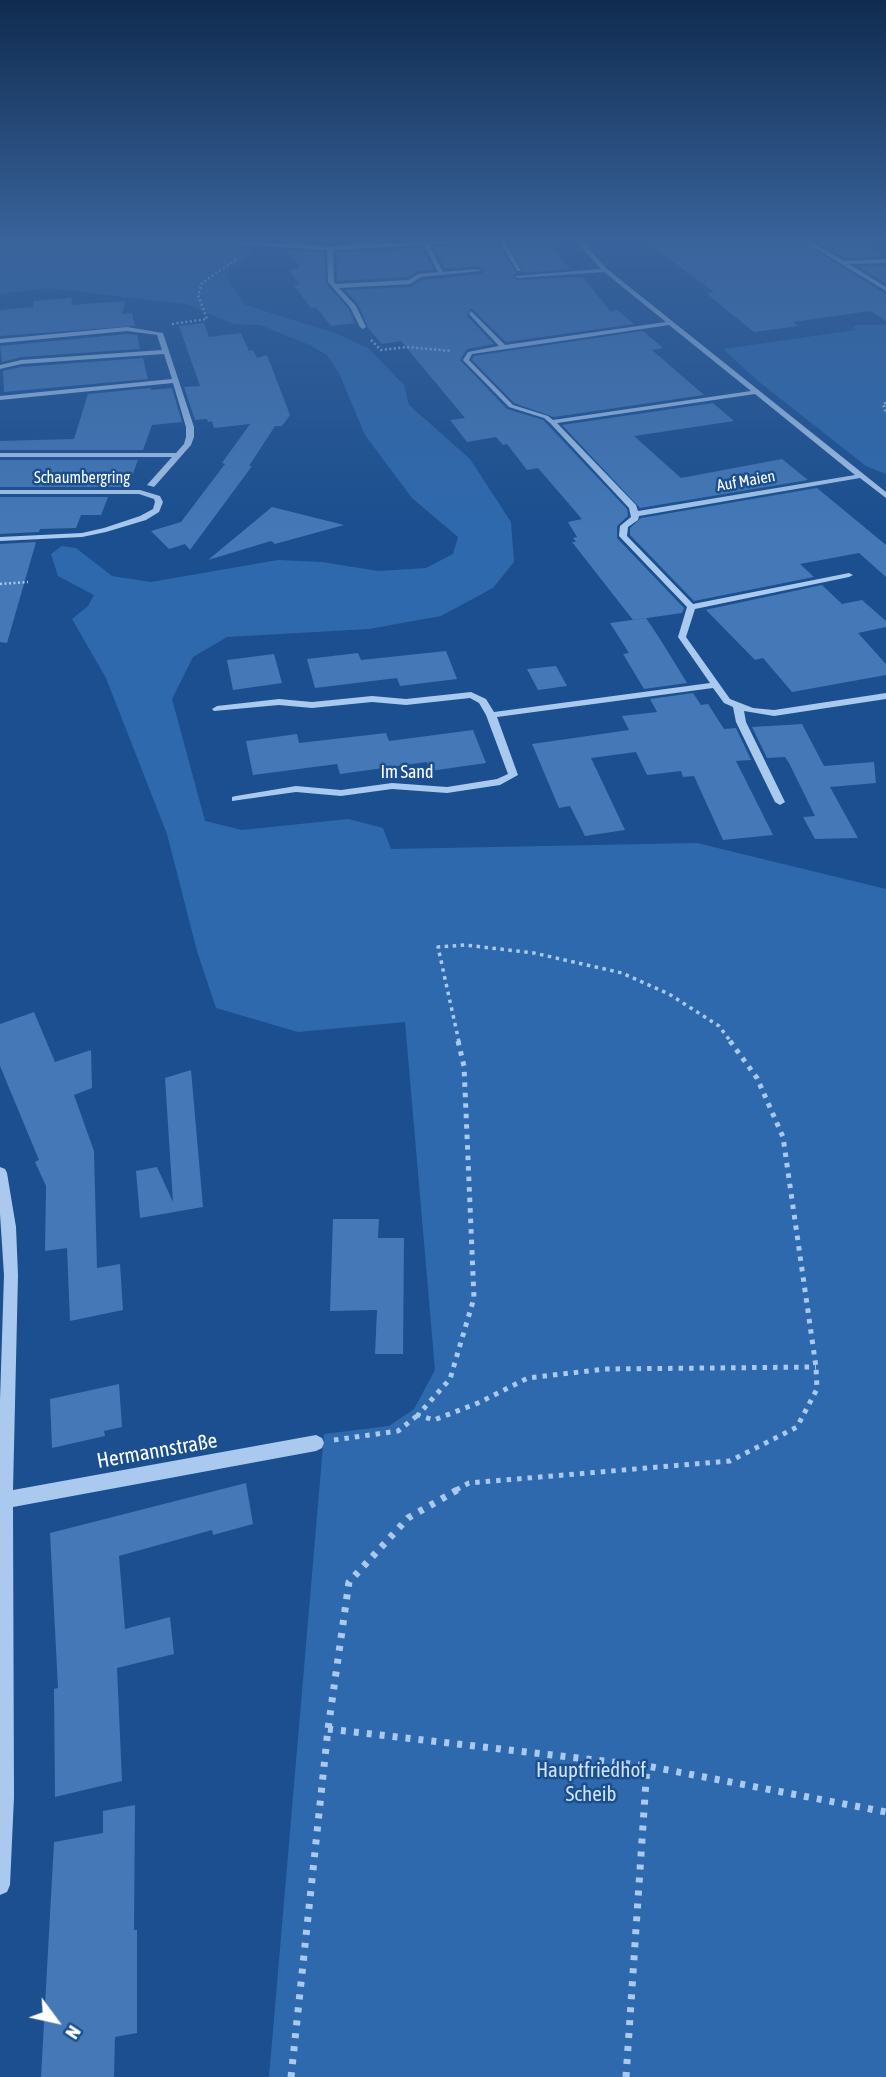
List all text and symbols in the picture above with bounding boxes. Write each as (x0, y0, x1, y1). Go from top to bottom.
street label: Auf Maien (715, 466, 777, 496)
street label: Schaumbergring (34, 468, 130, 488)
street label: Im Sand (380, 761, 434, 783)
street label: Hermannstraße (95, 1428, 219, 1474)
park label: Hauptfriedhof Scheib (536, 1757, 646, 1807)
north arrow (21, 1986, 91, 2056)
text: N (61, 2022, 86, 2043)

